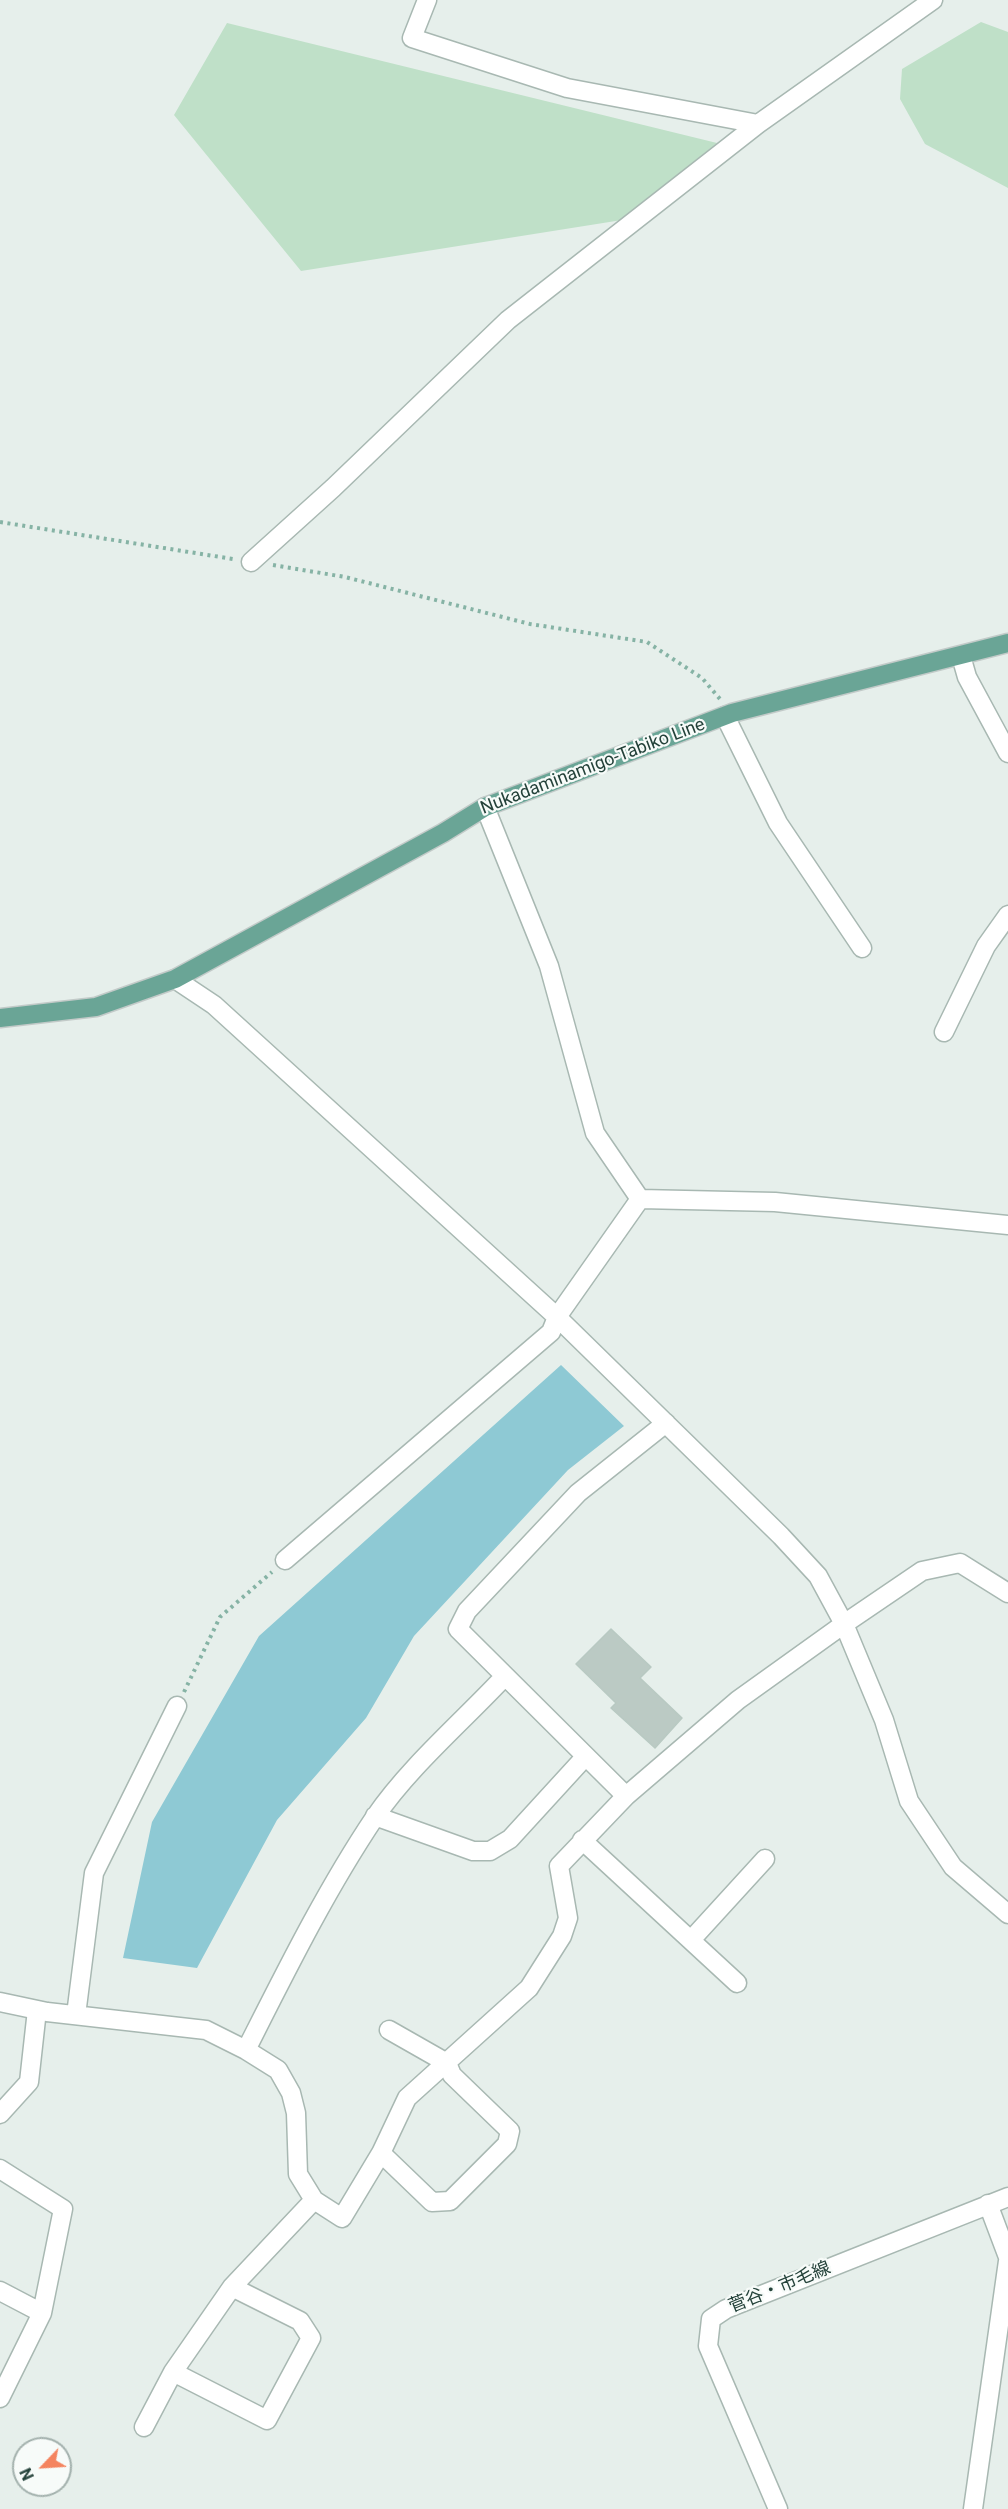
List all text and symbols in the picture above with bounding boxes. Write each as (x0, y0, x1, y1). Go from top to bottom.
street label: Nukadaminamigo-Tabiko Line (478, 714, 708, 820)
street label: 菅谷・市毛線 (726, 2258, 834, 2318)
north arrow (12, 2437, 72, 2497)
text: N (16, 2465, 38, 2483)

